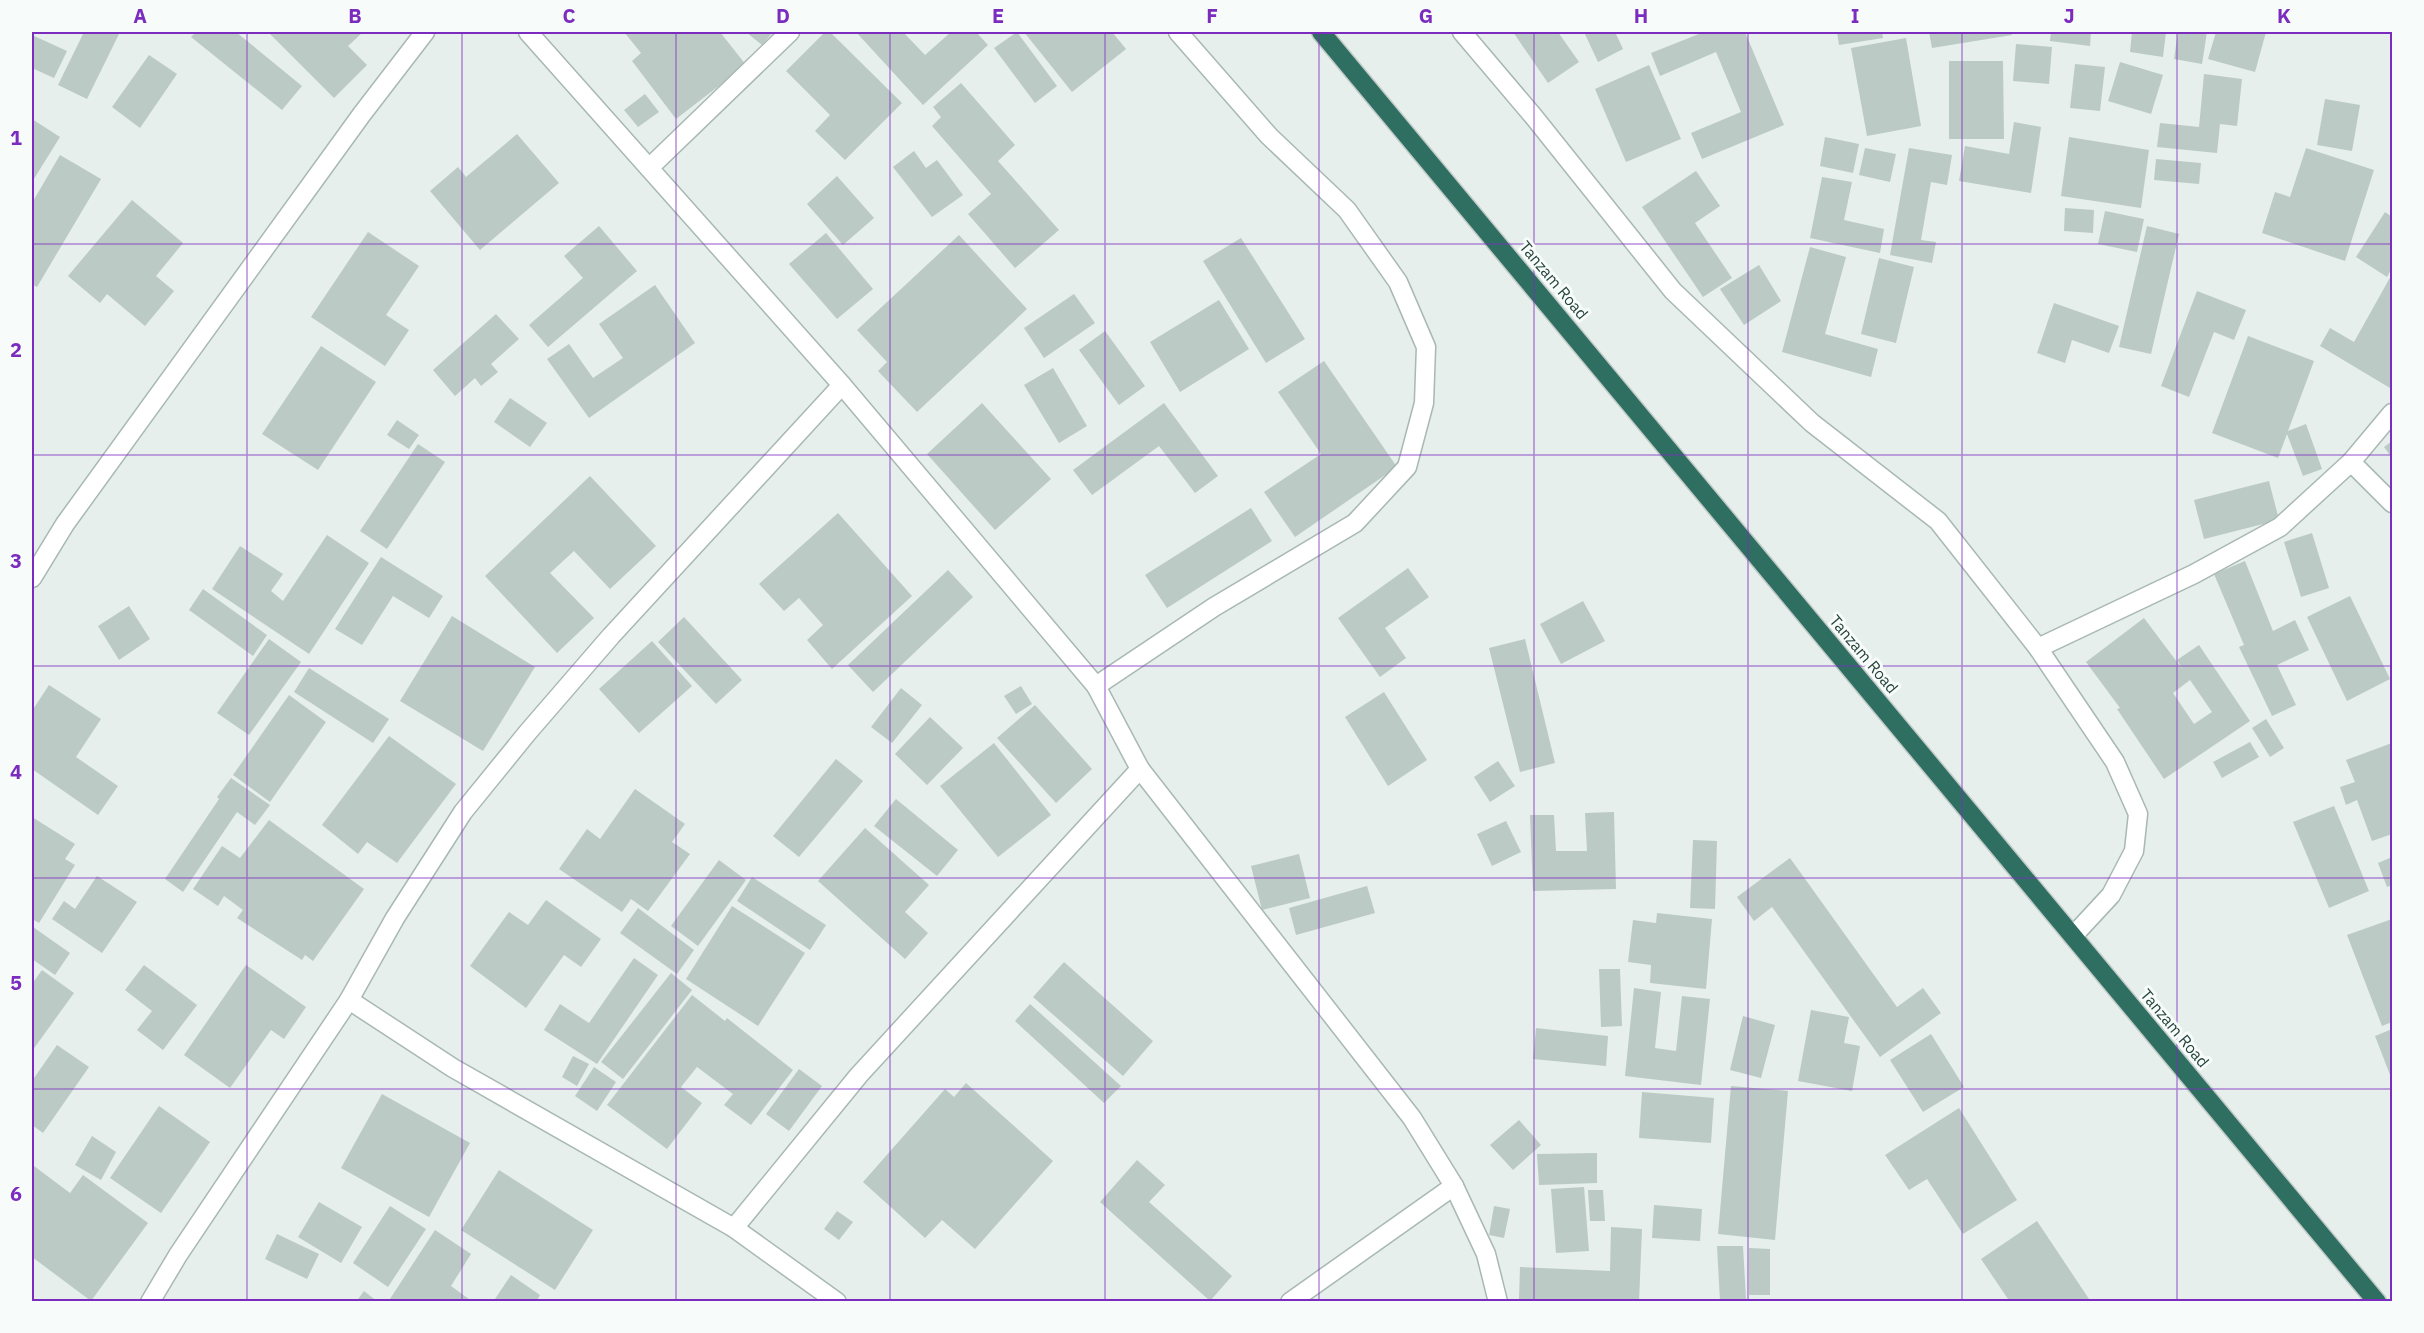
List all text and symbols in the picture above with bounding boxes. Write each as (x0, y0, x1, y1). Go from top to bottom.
text: A (133, 2, 147, 29)
text: B (348, 2, 362, 29)
text: C (562, 2, 576, 29)
text: D (776, 2, 790, 29)
text: E (992, 2, 1004, 29)
text: F (1206, 2, 1218, 29)
text: G (1419, 2, 1433, 29)
text: H (1634, 2, 1648, 29)
text: I (1851, 2, 1859, 29)
text: J (2063, 2, 2075, 29)
text: K (2277, 2, 2291, 29)
text: 1 (10, 124, 22, 151)
street label: Tanzam Road (1515, 237, 1593, 323)
text: 2 (10, 336, 22, 363)
text: 3 (10, 547, 22, 574)
street label: Tanzam Road (1825, 611, 1903, 697)
text: 4 (10, 758, 22, 785)
text: 5 (10, 969, 22, 996)
street label: Tanzam Road (2136, 985, 2214, 1071)
text: 6 (10, 1180, 22, 1207)

